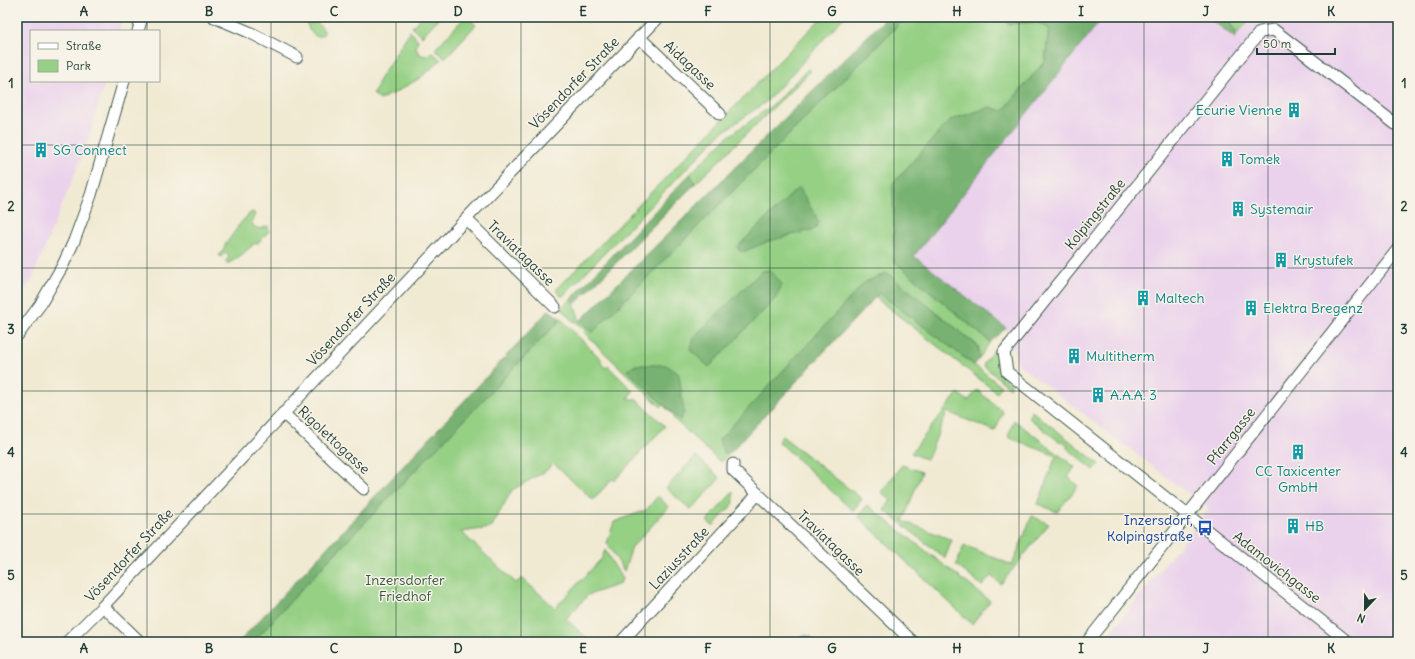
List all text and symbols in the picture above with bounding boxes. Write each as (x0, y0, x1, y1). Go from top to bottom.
text: A (80, 3, 89, 20)
text: B (205, 3, 214, 20)
text: C (330, 3, 339, 20)
text: D (453, 3, 463, 20)
text: E (579, 3, 587, 20)
text: F (704, 3, 712, 20)
text: G (827, 3, 837, 20)
text: H (952, 3, 962, 20)
text: I (1078, 3, 1084, 20)
text: J (1203, 3, 1210, 20)
text: K (1327, 3, 1336, 20)
legend (30, 30, 160, 82)
scale bar (1257, 30, 1335, 56)
street label: Vösendorfer Straße (525, 33, 623, 133)
street label: Aidagasse (660, 36, 720, 94)
text: 50 m (1263, 36, 1292, 51)
text: Straße (66, 38, 101, 53)
text: Park (66, 58, 91, 73)
text: 1 (8, 75, 14, 92)
text: 1 (1401, 75, 1407, 92)
place label: Ecurie Vienne (1196, 101, 1282, 119)
building icon: Ecurie Vienne (1285, 101, 1303, 119)
building icon: SG Connect (32, 141, 50, 159)
place label: SG Connect (53, 141, 127, 159)
building icon: Tomek (1218, 150, 1236, 168)
place label: Tomek (1239, 150, 1280, 168)
street label: Kolpingstraße (1061, 175, 1129, 253)
text: 2 (7, 198, 15, 215)
text: 2 (1400, 198, 1408, 215)
building icon: Systemair (1229, 200, 1247, 218)
place label: Systemair (1250, 200, 1314, 218)
street label: Traviatagasse (484, 216, 558, 290)
building icon: Krystufek (1272, 251, 1290, 269)
place label: Krystufek (1293, 251, 1354, 269)
street label: Vösendorfer Straße (303, 268, 399, 370)
building icon: Maltech (1134, 289, 1152, 307)
place label: Maltech (1155, 289, 1205, 307)
building icon: Elektra Bregenz (1242, 299, 1260, 317)
place label: Elektra Bregenz (1263, 299, 1363, 317)
text: 3 (7, 321, 15, 338)
text: 3 (1400, 321, 1408, 338)
building icon: Multitherm (1065, 347, 1083, 365)
place label: Multitherm (1086, 347, 1155, 365)
building icon: A.A.A. 3 (1089, 386, 1107, 404)
place label: A.A.A. 3 (1110, 386, 1157, 404)
street label: Rigolettogasse (294, 402, 374, 478)
street label: Pfarrgasse (1203, 404, 1259, 468)
building icon: CC Taxicenter GmbH (1289, 443, 1307, 461)
text: 4 (7, 444, 15, 461)
text: 4 (1400, 444, 1408, 461)
place label: CC Taxicenter GmbH (1255, 462, 1341, 496)
street label: Vösendorfer Straße (81, 504, 177, 606)
street label: Traviatagasse (794, 506, 868, 580)
place label: Inzersdorf, Kolpingstraße (1107, 511, 1193, 545)
building icon: HB (1284, 517, 1302, 535)
place label: HB (1305, 517, 1324, 535)
bus stop icon: Inzersdorf, Kolpingstraße (1196, 519, 1214, 537)
street label: Laziusstraße (645, 523, 713, 593)
street label: Adamovichgasse (1229, 527, 1325, 607)
text: 5 (7, 567, 15, 584)
text: 5 (1400, 567, 1408, 584)
park label: Inzersdorfer Friedhof (365, 571, 445, 605)
north arrow (1345, 589, 1385, 629)
text: N (1355, 610, 1367, 626)
text: A (80, 640, 89, 657)
text: B (205, 640, 214, 657)
text: C (330, 640, 339, 657)
text: D (453, 640, 463, 657)
text: E (579, 640, 587, 657)
text: F (704, 640, 712, 657)
text: G (827, 640, 837, 657)
text: H (952, 640, 962, 657)
text: I (1078, 640, 1084, 657)
text: J (1203, 640, 1210, 657)
text: K (1327, 640, 1336, 657)

